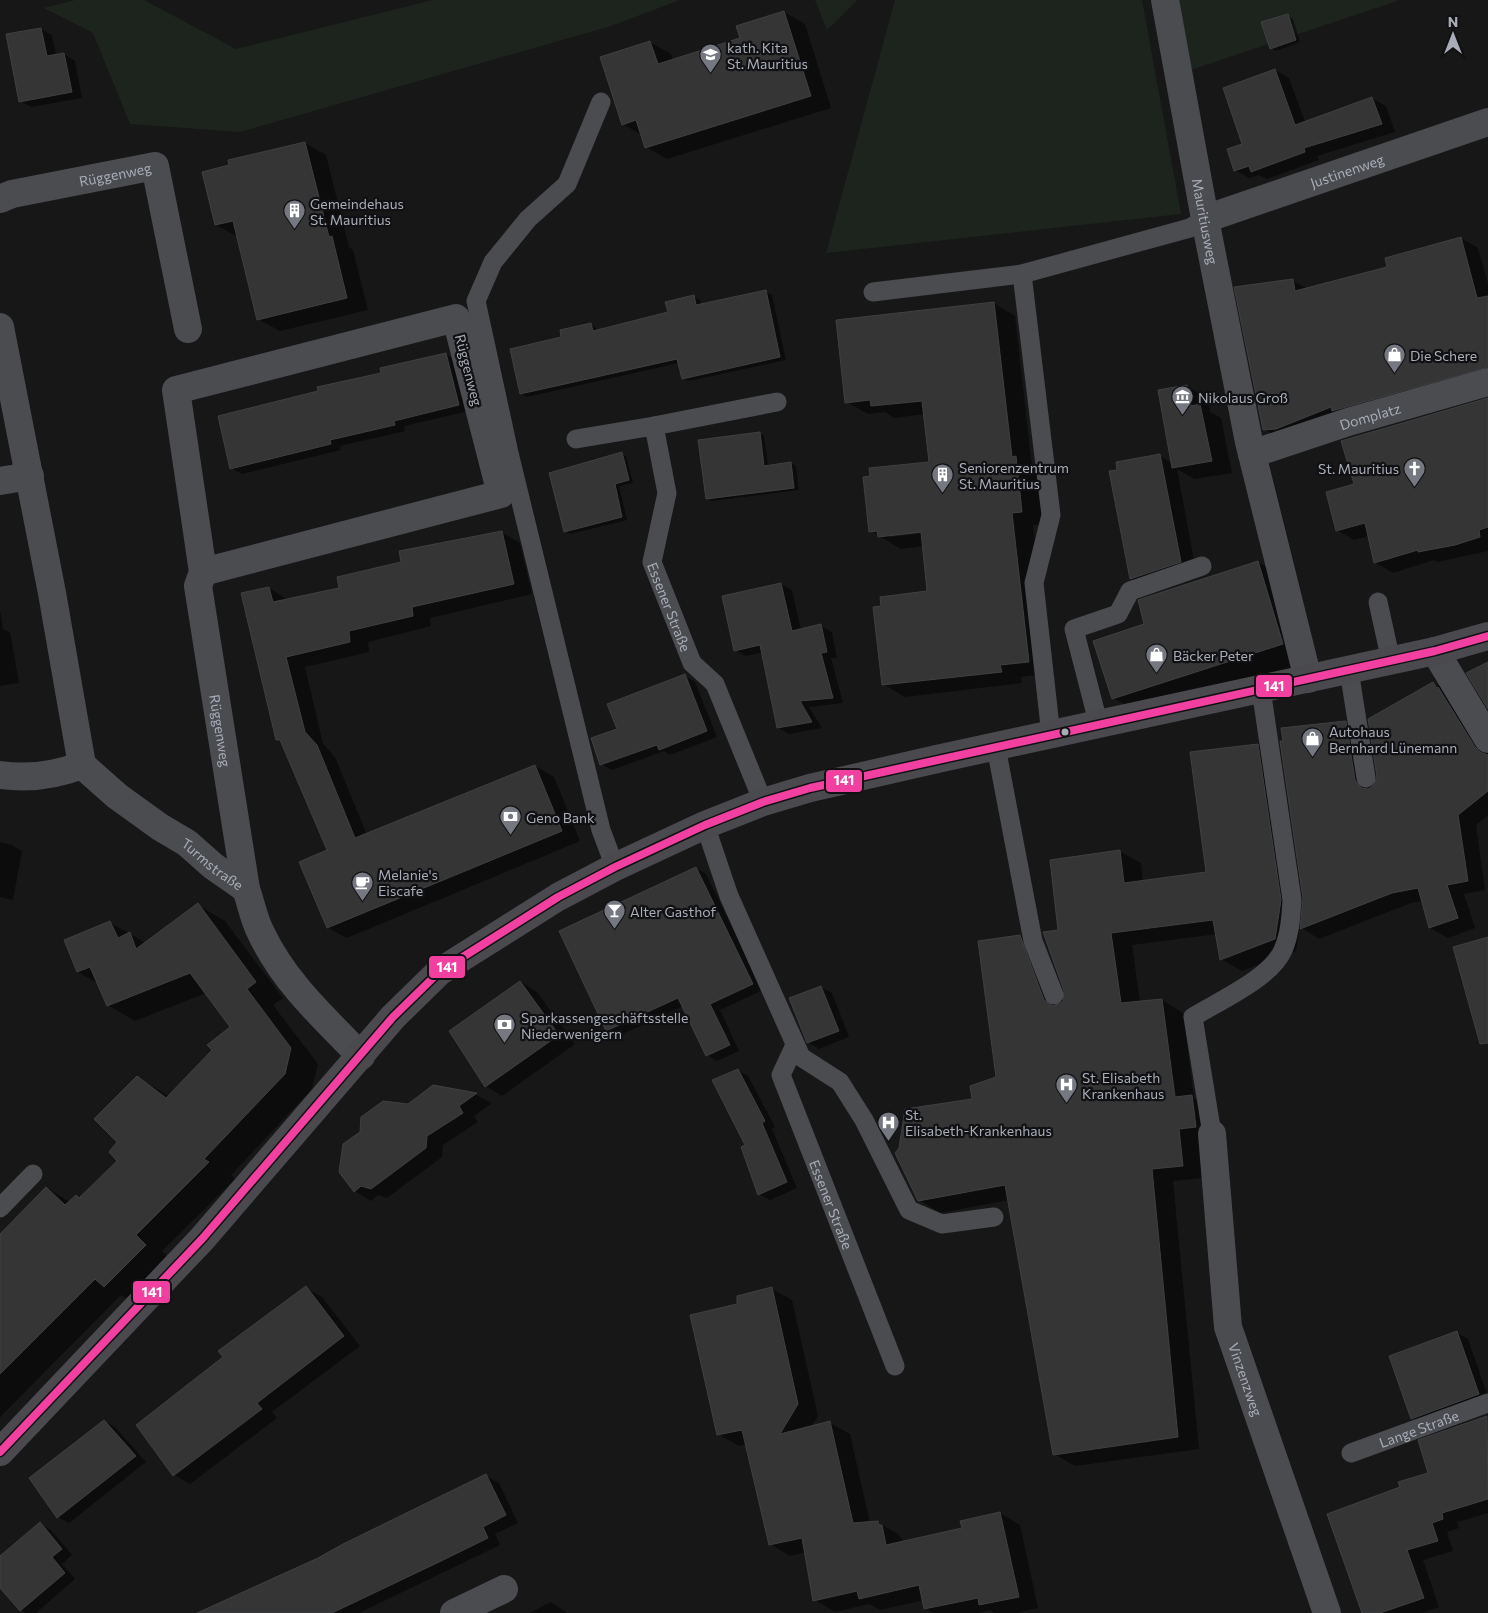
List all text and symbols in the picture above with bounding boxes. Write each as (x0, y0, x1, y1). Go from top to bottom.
north arrow (1428, 10, 1478, 60)
text: N (1448, 13, 1458, 30)
place label: kath. Kita St. Mauritius (727, 39, 808, 72)
school or university icon: kath. Kita St. Mauritius (699, 43, 723, 74)
street label: Justinenweg (1308, 150, 1386, 191)
street label: Rüggenweg (77, 158, 153, 189)
street label: Mauritiusweg (1189, 177, 1222, 266)
place label: Gemeindehaus St. Mauritius (310, 195, 404, 228)
building icon: Gemeindehaus St. Mauritius (282, 199, 306, 230)
street label: Rüggenweg (452, 332, 486, 408)
shop icon: Die Schere (1382, 343, 1406, 374)
place label: Die Schere (1410, 347, 1477, 364)
museum icon: Nikolaus Groß (1170, 385, 1194, 416)
place label: Nikolaus Groß (1198, 389, 1288, 406)
street label: Domplatz (1337, 399, 1402, 433)
church icon: St. Mauritius (1403, 456, 1427, 487)
place label: Seniorenzentrum St. Mauritius (959, 459, 1069, 492)
place label: St. Mauritius (1318, 460, 1399, 477)
building icon: Seniorenzentrum St. Mauritius (931, 463, 955, 494)
street label: Essener Straße (644, 560, 695, 654)
shop icon: Bäcker Peter (1145, 643, 1169, 674)
place label: Bäcker Peter (1173, 647, 1254, 664)
line badge: 141 (1255, 674, 1293, 698)
text: 141 (1264, 677, 1284, 694)
street label: Rüggenweg (207, 693, 235, 769)
place label: Autohaus Bernhard Lünemann (1329, 723, 1457, 756)
unlabelled marker (1060, 727, 1070, 737)
shop icon: Autohaus Bernhard Lünemann (1301, 727, 1325, 758)
line badge: 141 (825, 769, 863, 793)
text: 141 (834, 771, 854, 788)
bank icon: Geno Bank (498, 805, 522, 836)
place label: Geno Bank (526, 809, 595, 826)
street label: Turmstraße (179, 834, 247, 893)
place label: Melanie's Eiscafe (378, 866, 438, 899)
cafe icon: Melanie's Eiscafe (350, 870, 374, 901)
bar icon: Alter Gasthof (602, 899, 626, 930)
place label: Alter Gasthof (630, 903, 716, 920)
line badge: 141 (428, 955, 466, 979)
text: 141 (437, 958, 457, 975)
place label: Sparkassengeschäftsstelle Niederwenigern (521, 1009, 688, 1042)
bank icon: Sparkassengeschäftsstelle Niederwenigern (493, 1013, 517, 1044)
place label: St. Elisabeth Krankenhaus (1082, 1069, 1164, 1102)
hospital icon: St. Elisabeth Krankenhaus (1054, 1073, 1078, 1104)
place label: St. Elisabeth-Krankenhaus (905, 1106, 1052, 1139)
hospital icon: St. Elisabeth-Krankenhaus (877, 1110, 901, 1141)
street label: Essener Straße (806, 1157, 857, 1251)
line badge: 141 (132, 1280, 171, 1304)
text: 141 (142, 1283, 162, 1300)
street label: Vinzenzweg (1226, 1340, 1267, 1419)
street label: Lange Straße (1377, 1406, 1461, 1451)

